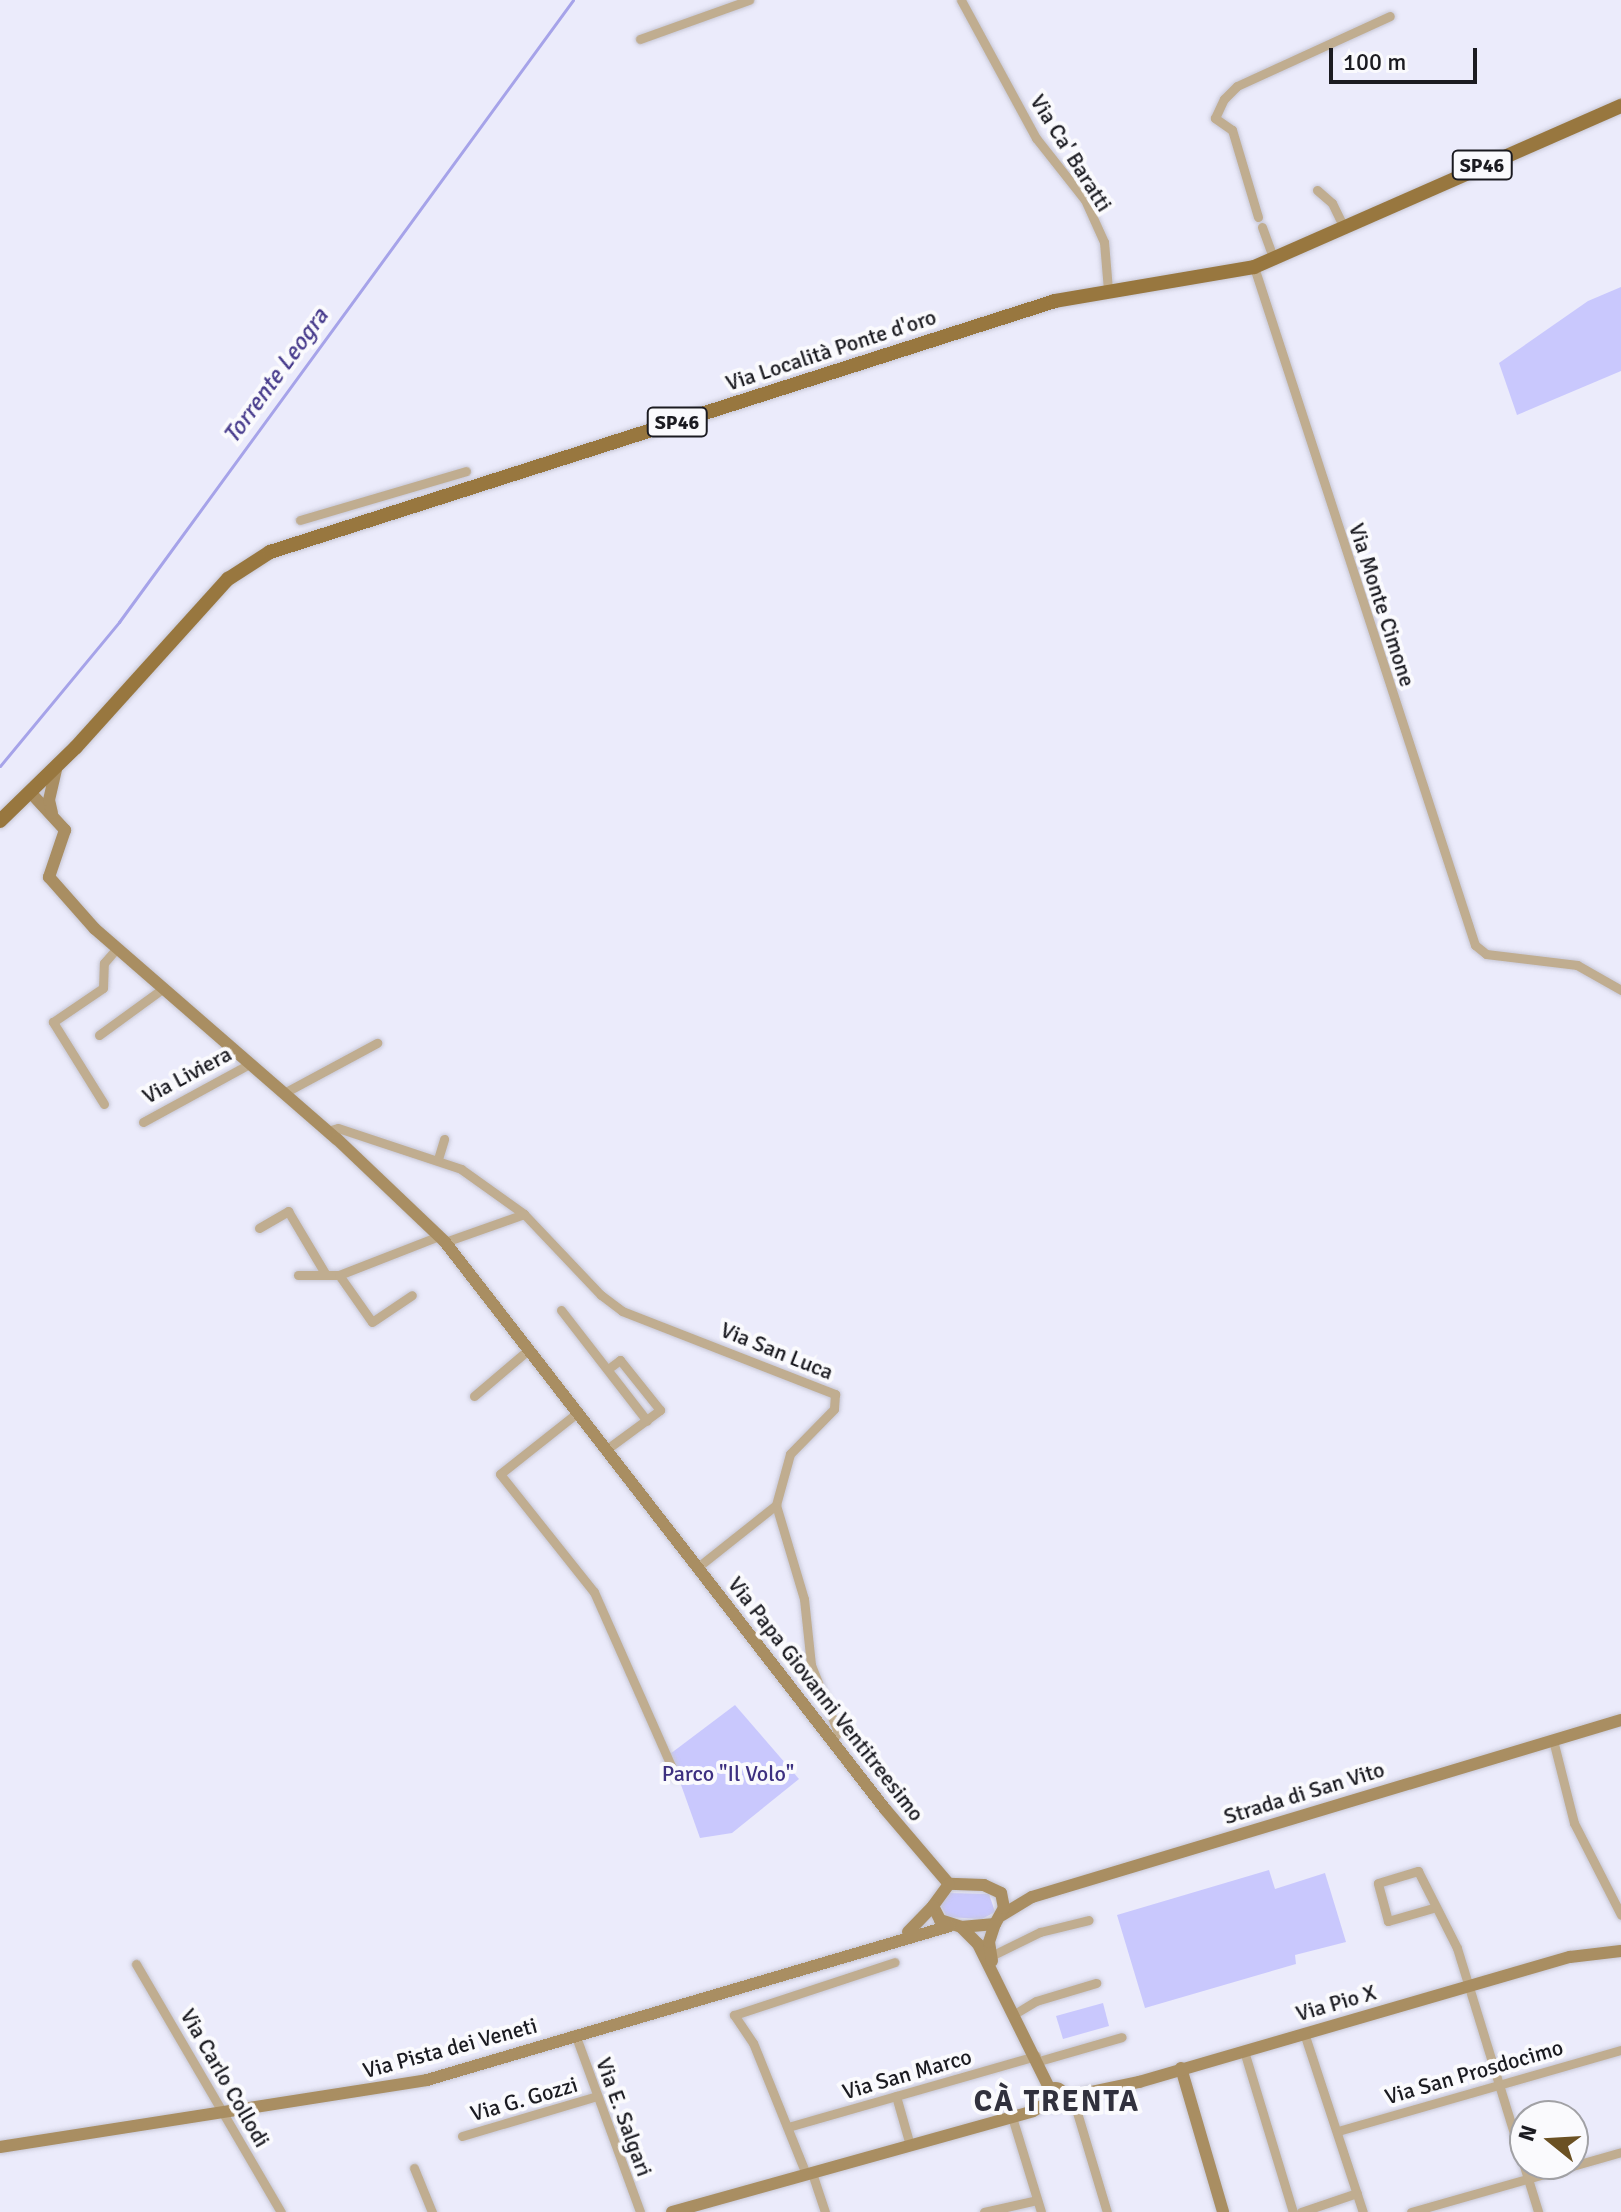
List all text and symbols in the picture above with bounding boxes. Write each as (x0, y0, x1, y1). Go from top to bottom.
scale bar (1333, 32, 1481, 82)
text: 100 m (1343, 47, 1406, 77)
street label: Via Ca' Baratti (1025, 90, 1117, 216)
road number: SP46 (1450, 149, 1514, 181)
water label: Torrente Leogra (217, 303, 335, 449)
street label: Via Località Ponte d'oro (722, 303, 940, 397)
road number: SP46 (645, 406, 709, 438)
street label: Via Monte Cimone (1343, 520, 1421, 690)
street label: Via Liviera (138, 1041, 236, 1109)
street label: Via San Luca (717, 1316, 837, 1386)
street label: Via Papa Giovanni Ventitreesimo (722, 1572, 930, 1826)
street label: Strada di San Vito (1220, 1756, 1388, 1830)
park label: Parco "Il Volo" (662, 1761, 794, 1787)
street label: Via Pio X (1293, 1979, 1379, 2027)
street label: Via Carlo Collodi (175, 2004, 275, 2152)
street label: Via Pista dei Veneti (360, 2012, 540, 2084)
street label: Via San Prosdocimo (1382, 2034, 1566, 2110)
street label: Via San Marco (839, 2043, 975, 2105)
street label: Via E. Salgari (590, 2054, 658, 2180)
street label: Via G. Gozzi (467, 2071, 581, 2127)
district label: CÀ TRENTA (974, 2084, 1140, 2120)
north arrow (1509, 2100, 1589, 2180)
text: N (1512, 2122, 1543, 2145)

